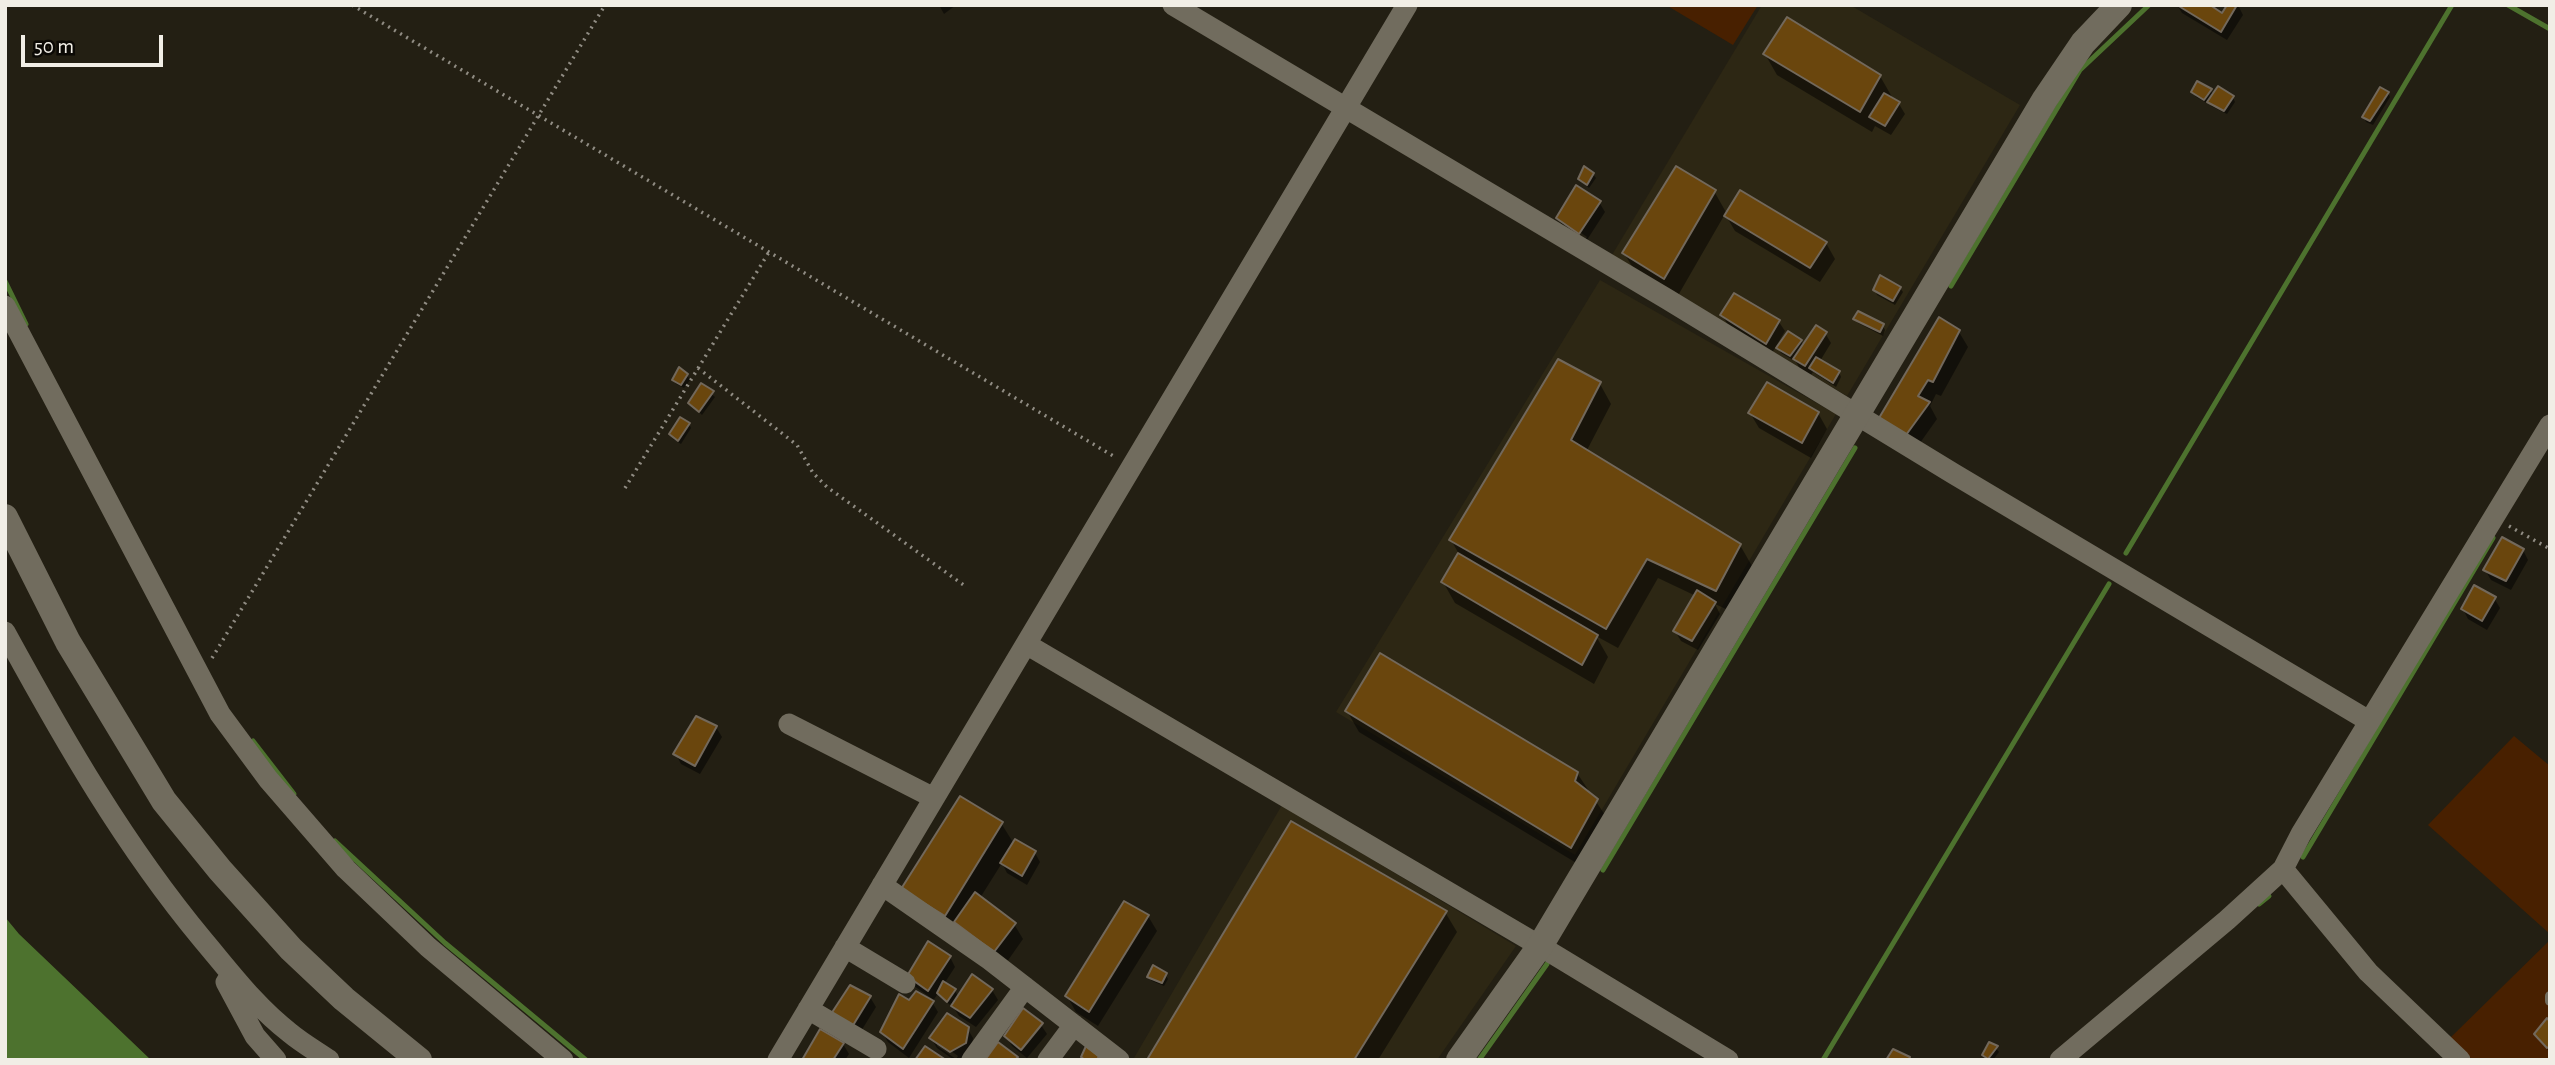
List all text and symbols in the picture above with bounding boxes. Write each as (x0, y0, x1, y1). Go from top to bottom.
scale bar (24, 21, 166, 65)
text: 50 m (34, 36, 74, 57)

